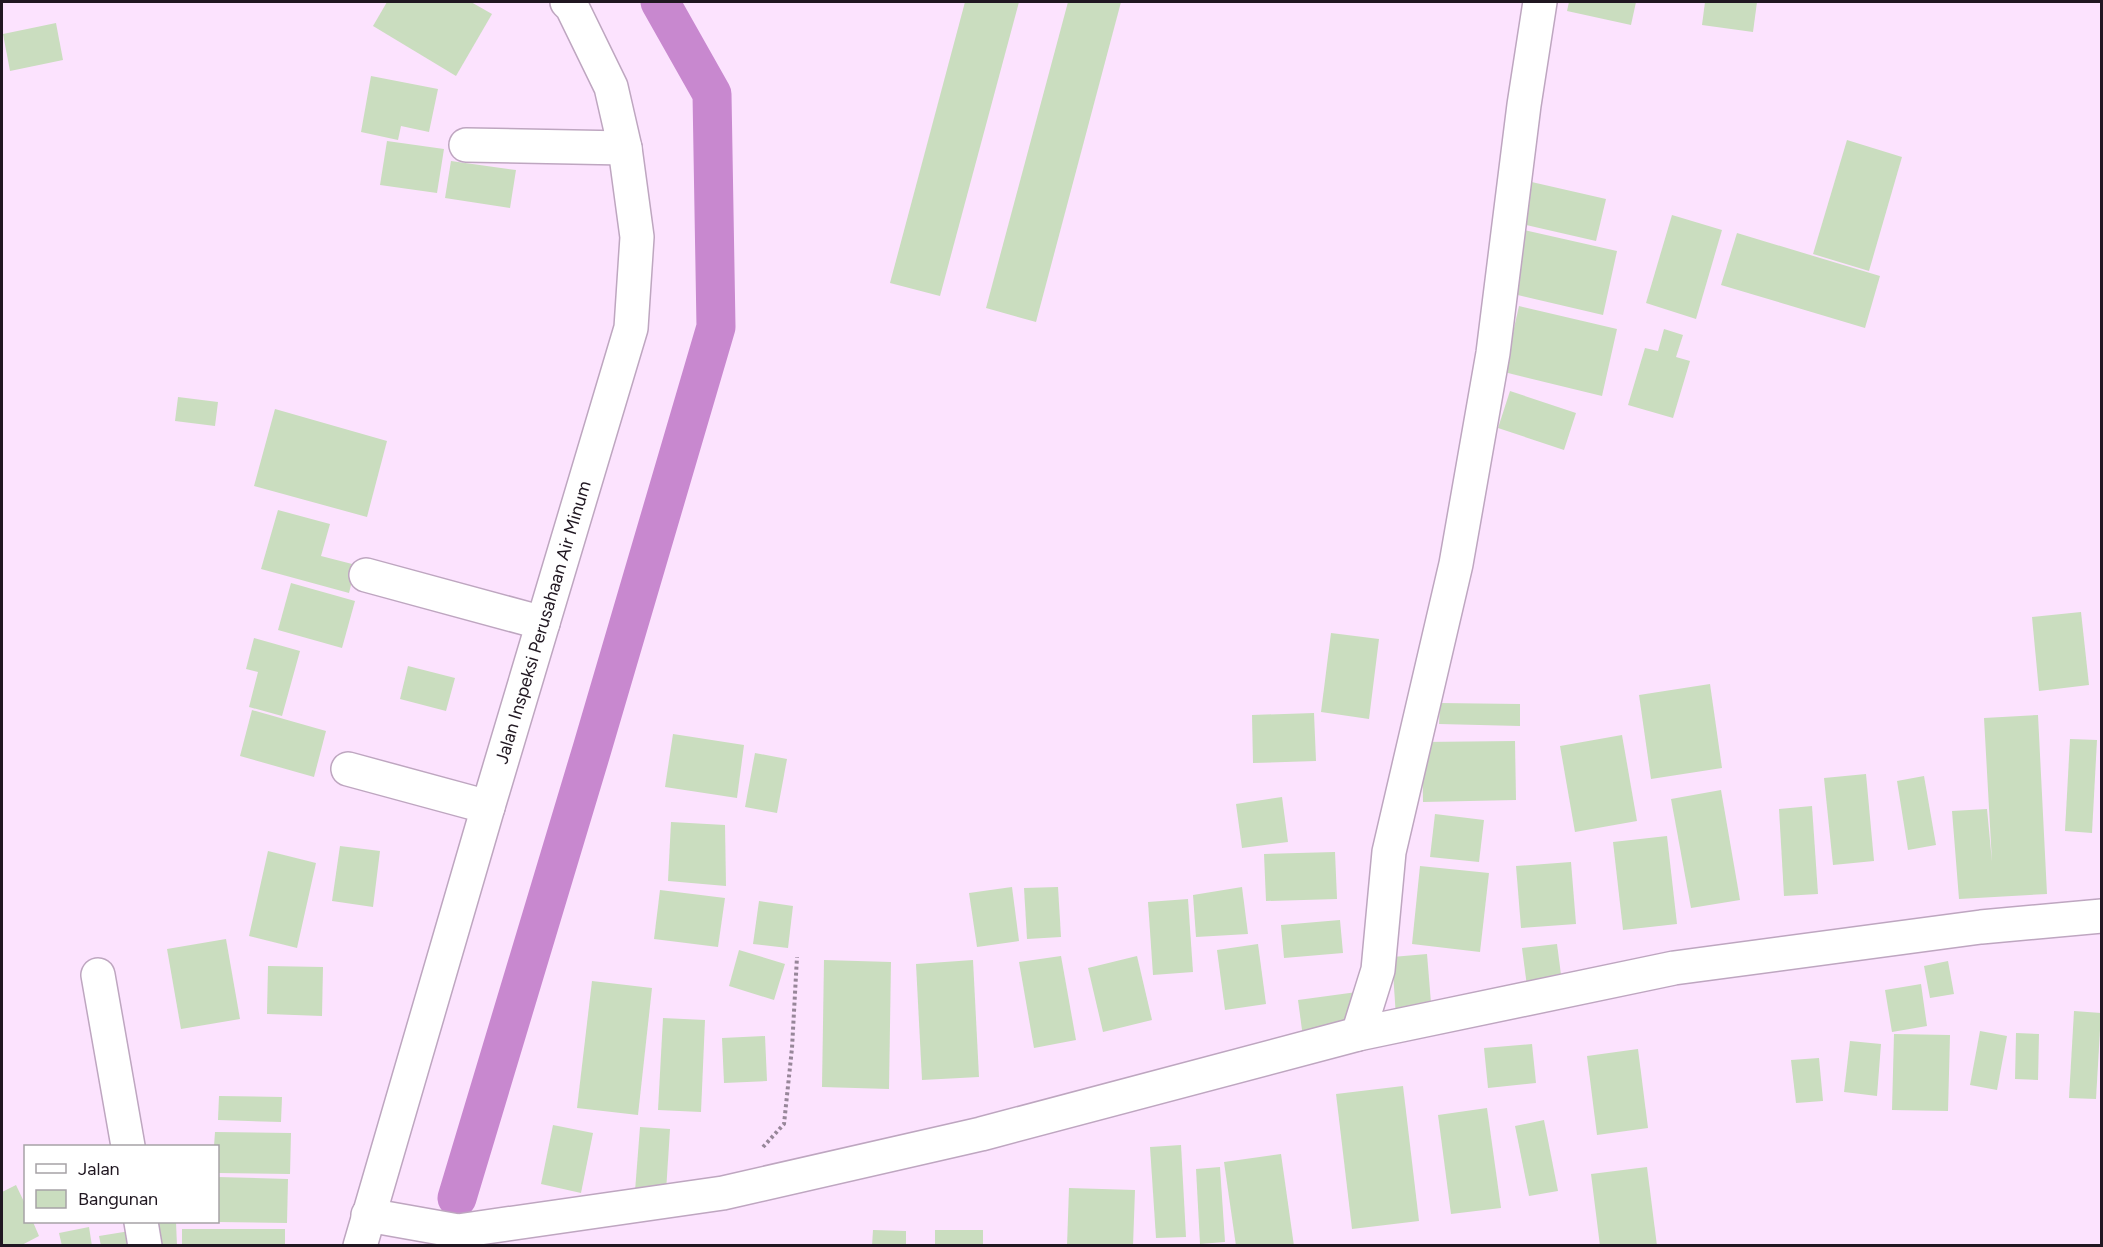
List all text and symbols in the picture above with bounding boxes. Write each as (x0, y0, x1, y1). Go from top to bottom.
street label: Jalan Inspeksi Perusahaan Air Minum (491, 478, 596, 766)
legend (24, 1145, 219, 1223)
text: Jalan (78, 1158, 120, 1180)
text: Bangunan (78, 1188, 158, 1210)

